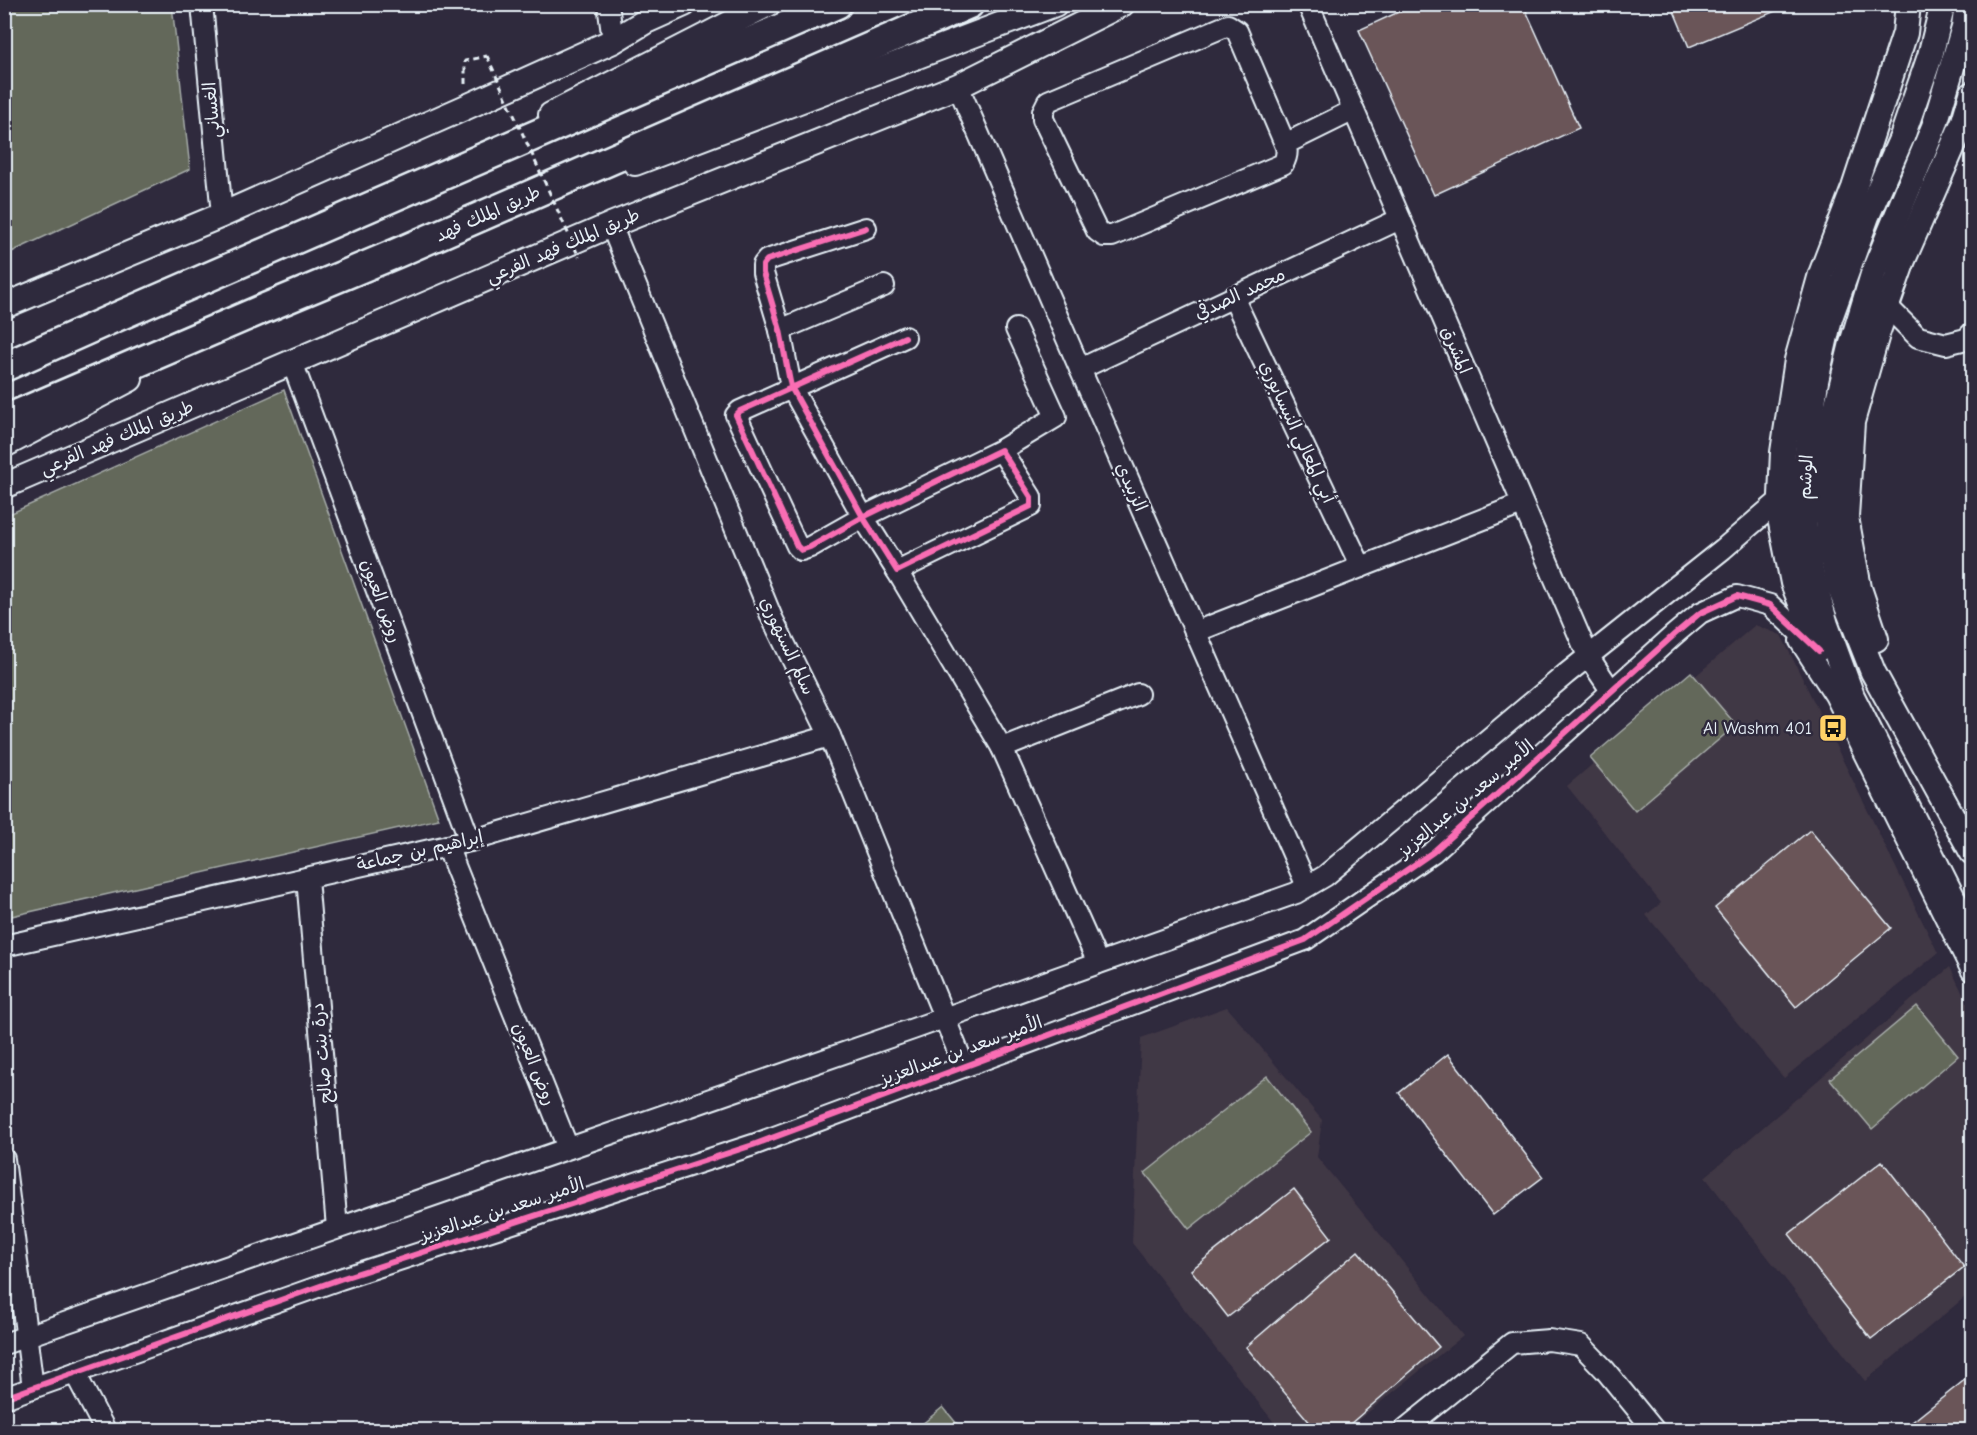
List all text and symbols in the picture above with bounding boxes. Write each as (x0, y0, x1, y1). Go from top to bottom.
street label: الغساني (199, 80, 230, 139)
street label: طريق الملك فهد (432, 181, 544, 247)
street label: طريق الملك فهد الفرعي (483, 204, 645, 293)
street label: محمد الصدفي (1190, 262, 1290, 326)
street label: المشرق (1437, 323, 1475, 377)
street label: أبي المعالي النيسابوري (1250, 357, 1339, 509)
street label: طريق الملك فهد الفرعي (37, 396, 199, 485)
street label: الوشم (1794, 454, 1821, 500)
street label: الزبيدي (1109, 459, 1151, 516)
street label: روض العيون (356, 556, 406, 646)
street label: سالم السنهوري (752, 594, 819, 699)
bus stop icon: Al Washm 401 (1817, 712, 1849, 744)
place label: Al Washm 401 (1703, 718, 1812, 739)
street label: الأمير سعد بن عبدالعزيز (1391, 734, 1539, 864)
street label: إبراهيم بن جماعة (355, 826, 486, 879)
street label: درة بنت صالح (307, 1002, 338, 1104)
street label: الأمير سعد بن عبدالعزيز (874, 1010, 1045, 1091)
street label: روض العيون (508, 1019, 560, 1109)
street label: الأمير سعد بن عبدالعزيز (415, 1172, 587, 1247)

